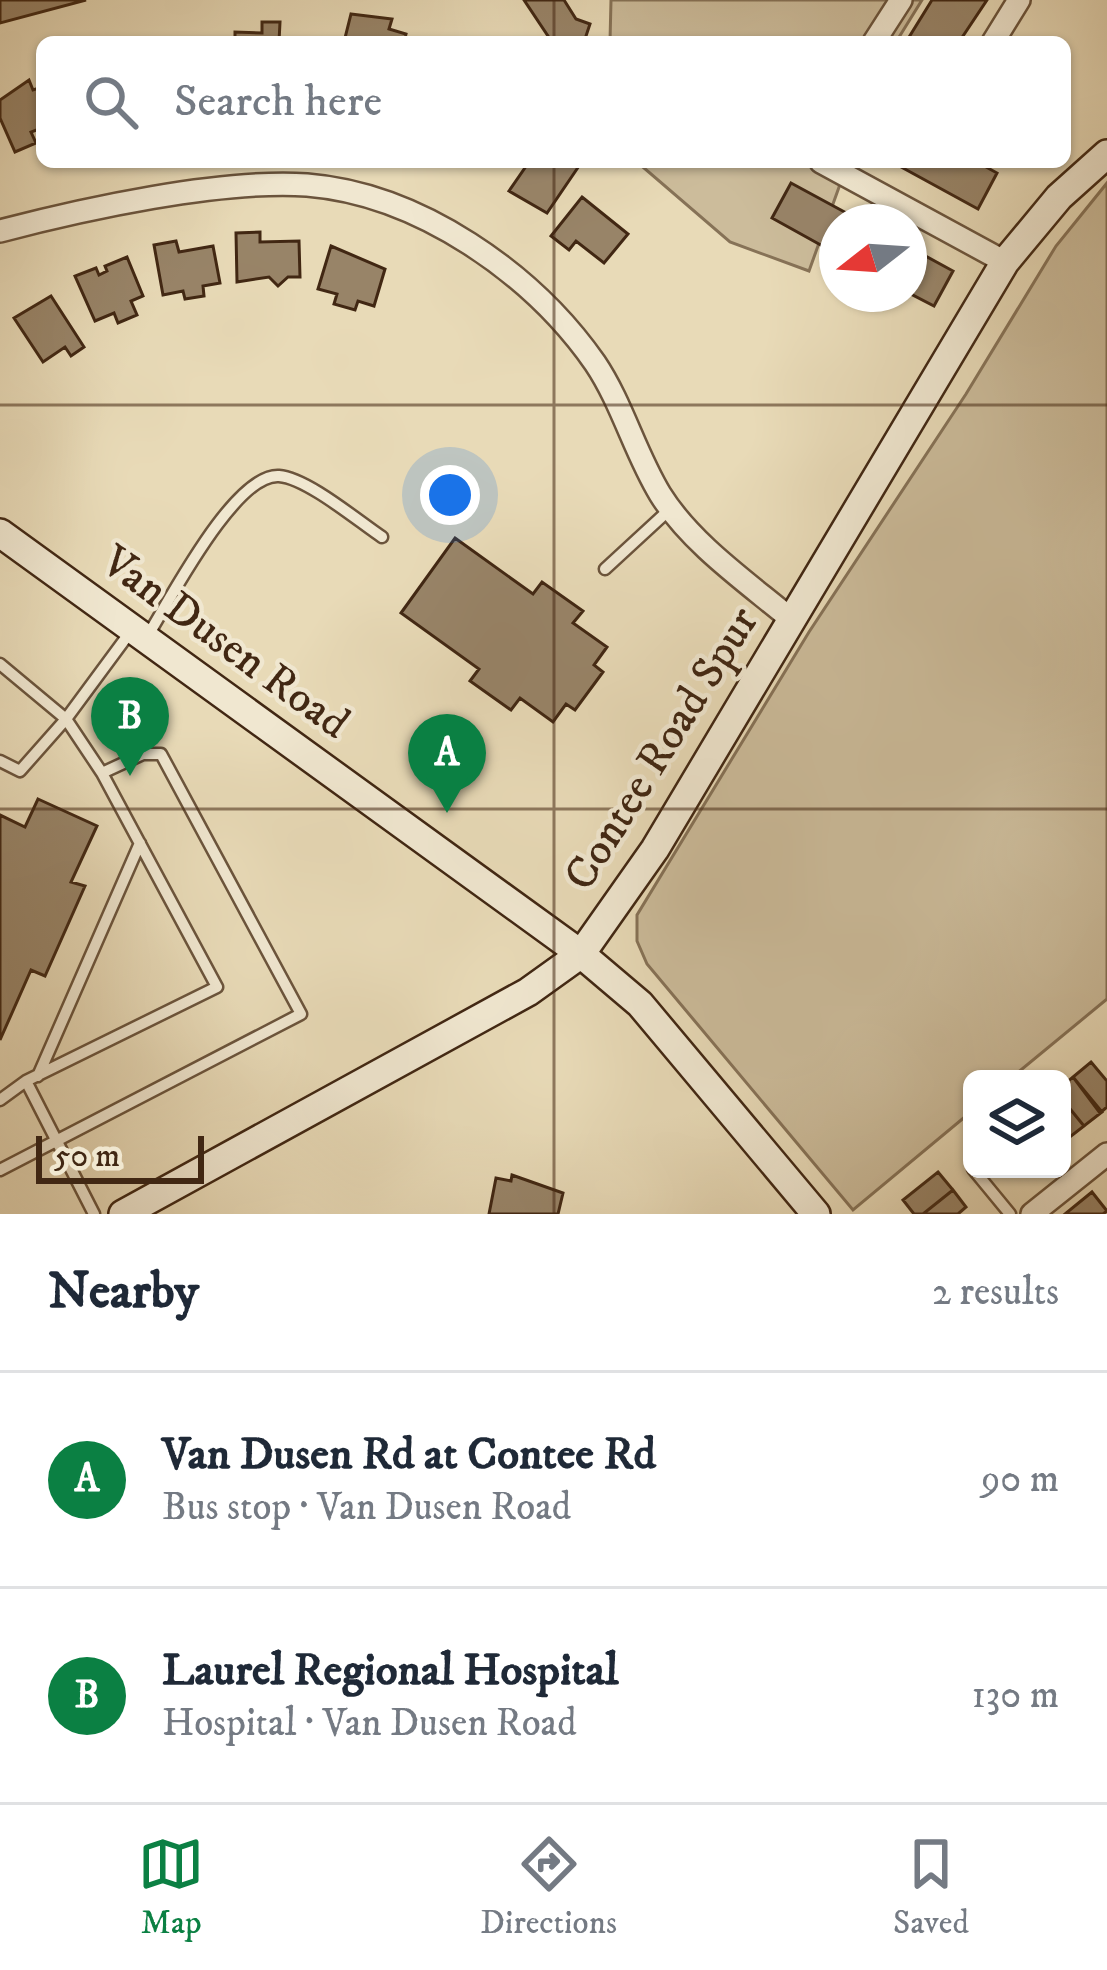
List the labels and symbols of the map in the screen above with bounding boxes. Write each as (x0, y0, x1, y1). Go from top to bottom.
north arrow (819, 204, 927, 312)
your location (420, 465, 480, 525)
street label: Van Dusen Road (89, 534, 361, 752)
street label: Contee Road Spur (552, 597, 772, 901)
pin: B (91, 677, 169, 776)
pin: A (408, 714, 486, 813)
scale bar (36, 1130, 204, 1183)

